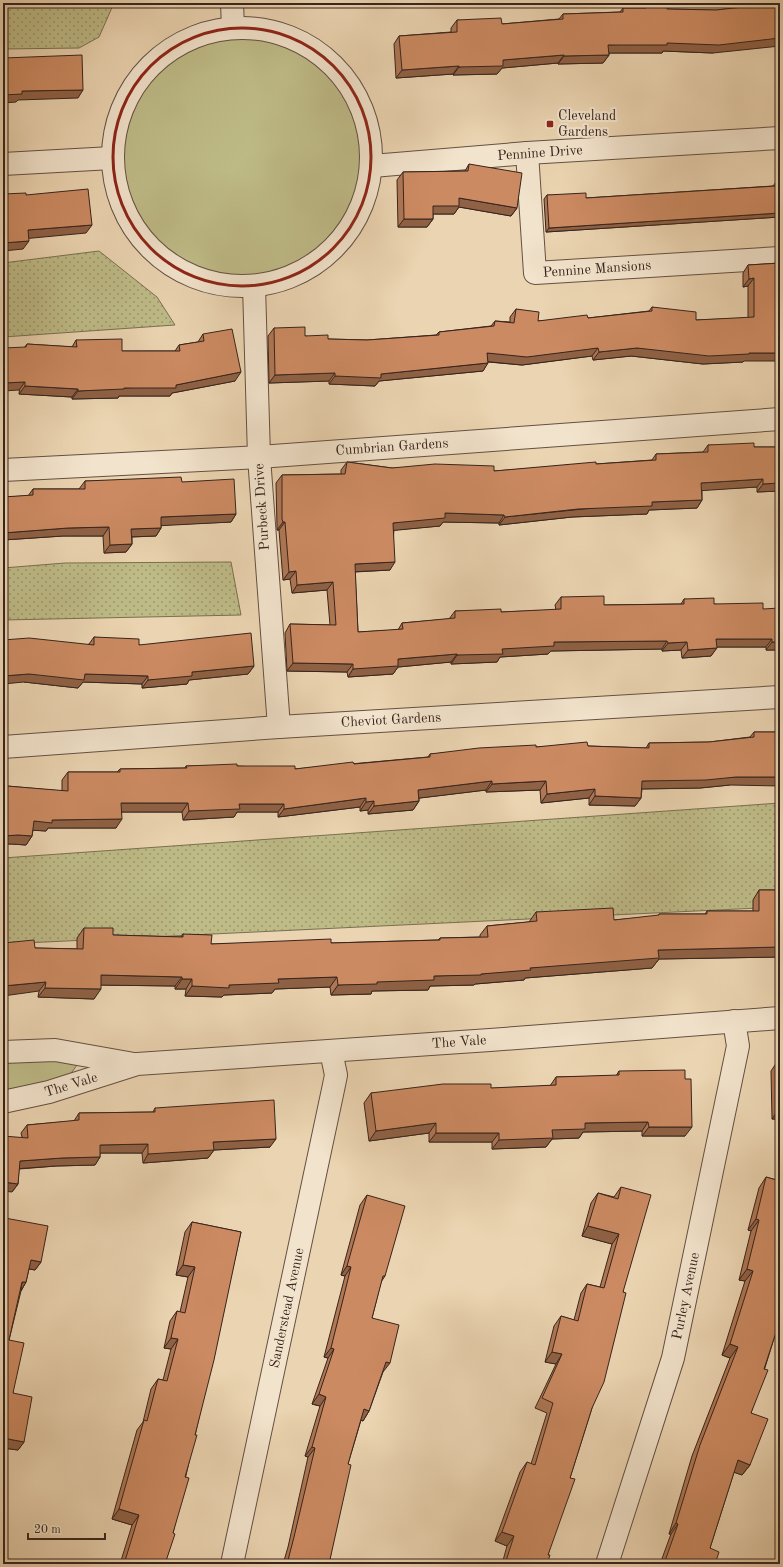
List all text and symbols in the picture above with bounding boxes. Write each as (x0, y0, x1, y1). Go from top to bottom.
place label: Cleveland Gardens (558, 109, 616, 139)
marker: Cleveland Gardens (545, 119, 555, 129)
street label: Pennine Drive (497, 143, 583, 163)
street label: Pennine Mansions (542, 258, 652, 280)
street label: Cumbrian Gardens (335, 436, 449, 458)
street label: Purbeck Drive (252, 463, 272, 551)
street label: Cheviot Gardens (340, 710, 442, 730)
street label: The Vale (431, 1033, 487, 1051)
street label: The Vale (43, 1070, 99, 1100)
street label: Sanderstead Avenue (267, 1247, 307, 1369)
street label: Purley Avenue (670, 1251, 702, 1341)
scale bar (28, 1515, 105, 1541)
text: 20 m (34, 1524, 61, 1536)

